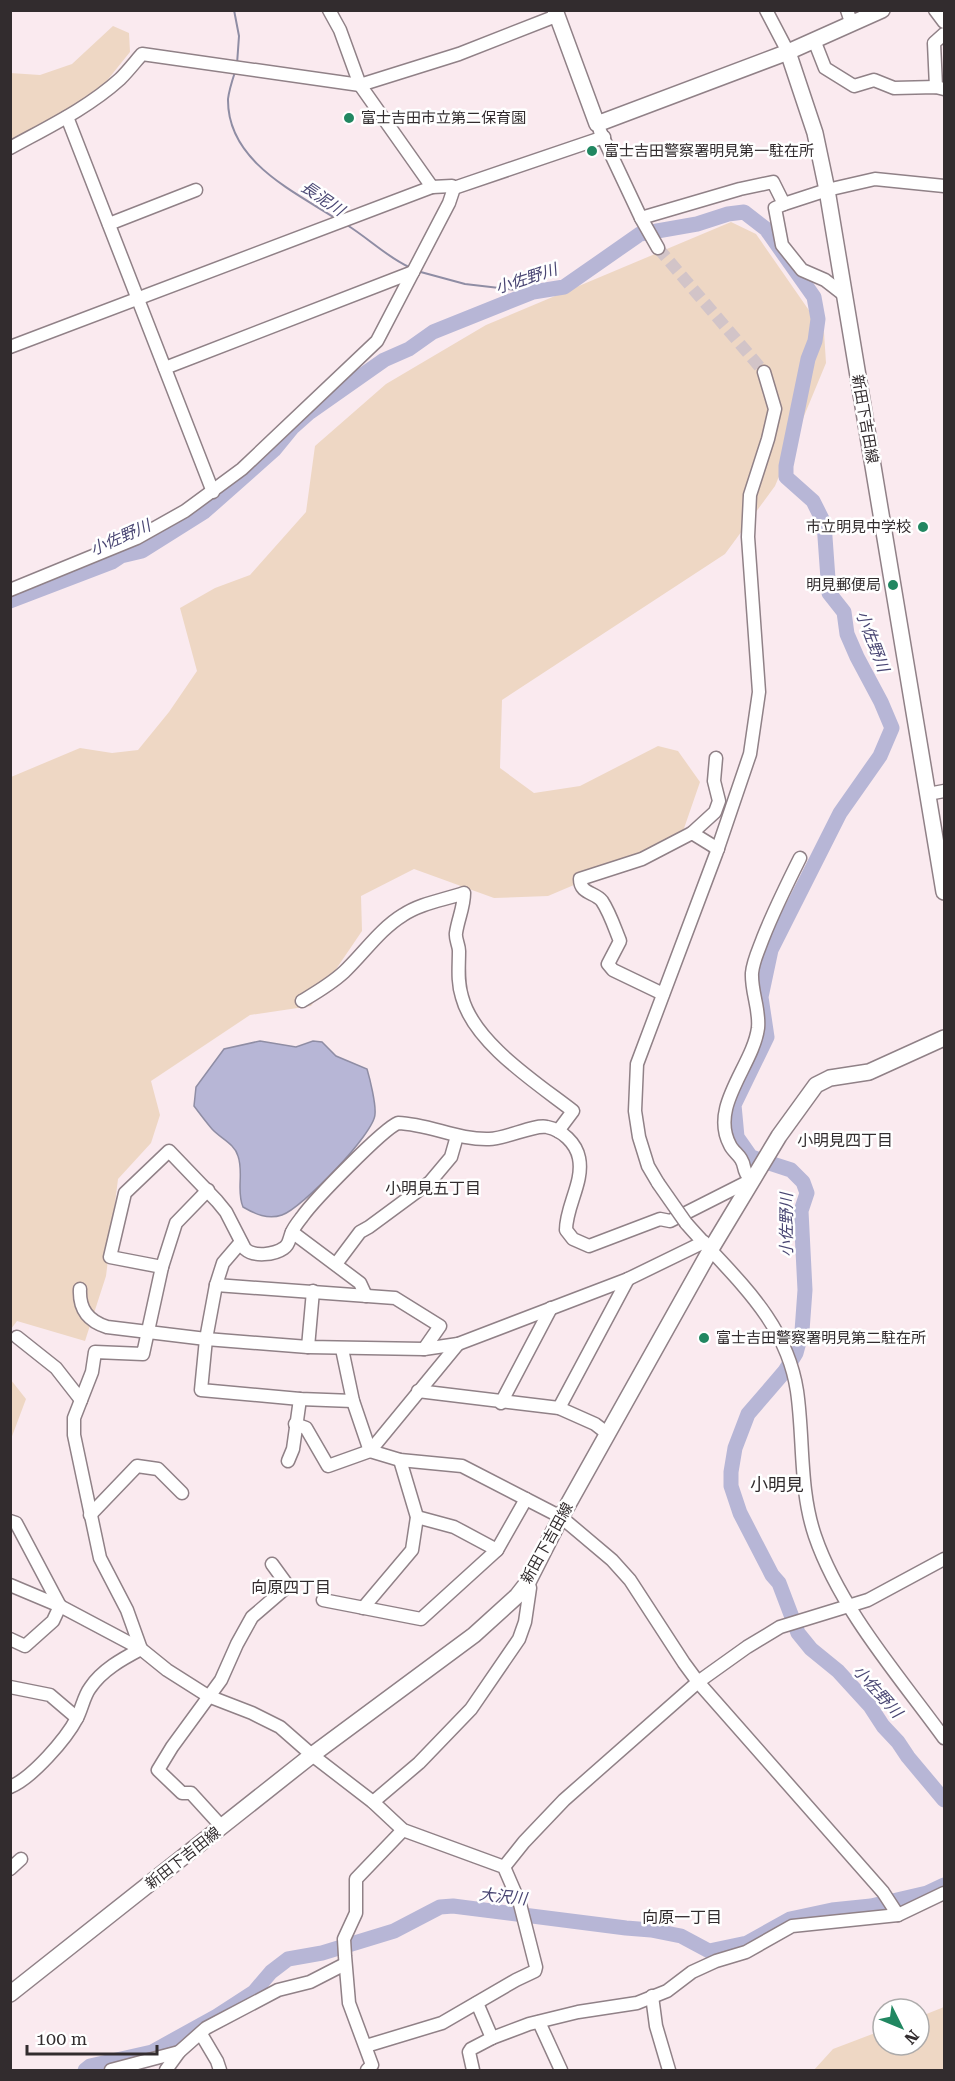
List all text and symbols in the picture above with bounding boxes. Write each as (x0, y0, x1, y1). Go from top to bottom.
place label: 富士吉田市立第二保育園 (361, 109, 526, 127)
marker: 富士吉田市立第二保育園 (342, 111, 356, 125)
place label: 富士吉田警察署明見第一駐在所 (604, 142, 814, 160)
marker: 富士吉田警察署明見第一駐在所 (585, 144, 599, 158)
water label: 長泥川 (298, 177, 350, 221)
water label: 小佐野川 (493, 259, 561, 297)
street label: 新田下吉田線 (848, 373, 882, 465)
water label: 小佐野川 (87, 515, 155, 559)
place label: 市立明見中学校 (806, 518, 911, 536)
marker: 市立明見中学校 (916, 520, 930, 534)
place label: 明見郵便局 (806, 576, 881, 594)
marker: 明見郵便局 (886, 578, 900, 592)
water label: 小佐野川 (852, 608, 894, 676)
district label: 小明見四丁目 (797, 1131, 893, 1150)
district label: 小明見五丁目 (385, 1179, 481, 1198)
water label: 小佐野川 (777, 1191, 796, 1257)
place label: 富士吉田警察署明見第二駐在所 (716, 1329, 926, 1347)
marker: 富士吉田警察署明見第二駐在所 (697, 1331, 711, 1345)
district label: 小明見 (750, 1474, 804, 1495)
street label: 新田下吉田線 (517, 1499, 577, 1587)
district label: 向原四丁目 (251, 1578, 331, 1597)
water label: 小佐野川 (849, 1661, 907, 1723)
street label: 新田下吉田線 (142, 1823, 224, 1893)
water label: 大沢川 (478, 1885, 530, 1909)
district label: 向原一丁目 (642, 1908, 722, 1927)
north arrow (871, 1997, 931, 2057)
scale bar (27, 2018, 158, 2056)
text: N (900, 2026, 923, 2048)
text: 100 m (36, 2028, 87, 2049)

